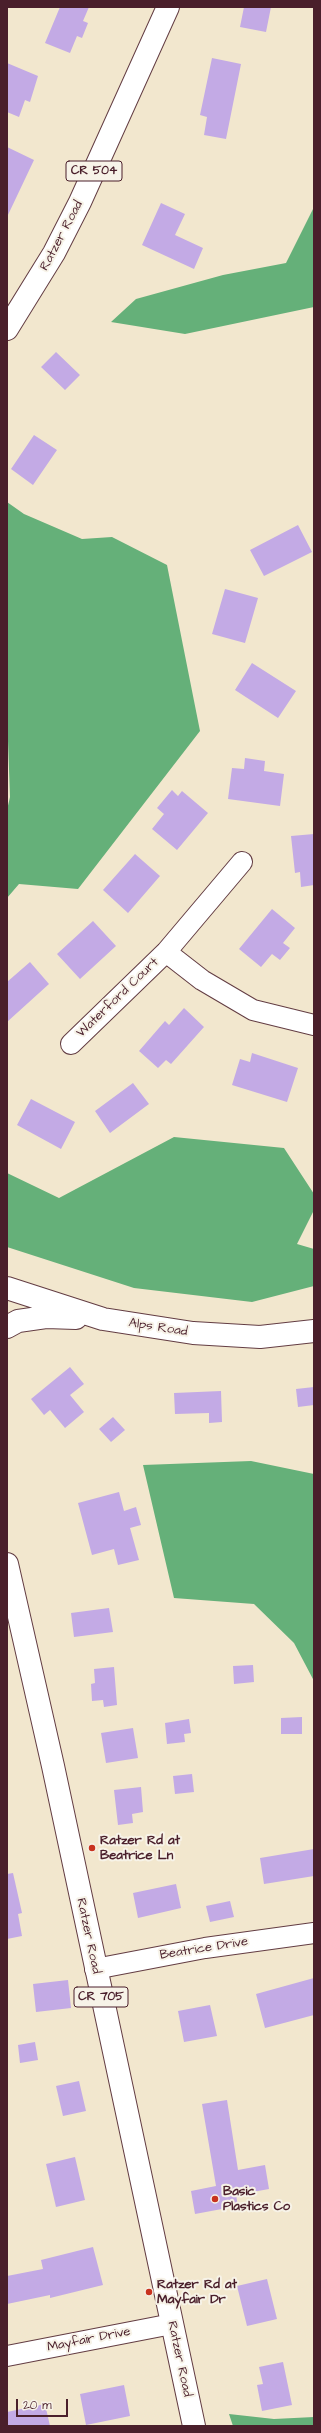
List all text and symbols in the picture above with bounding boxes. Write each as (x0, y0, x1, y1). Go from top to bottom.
road number: CR 504 (66, 161, 122, 181)
street label: Ratzer Road (37, 198, 87, 274)
street label: Waterford Court (74, 955, 162, 1041)
street label: Alps Road (128, 1316, 188, 1340)
place label: Ratzer Rd at Beatrice Ln (100, 1833, 180, 1864)
marker: Ratzer Rd at Beatrice Ln (87, 1843, 97, 1853)
street label: Ratzer Road (72, 1897, 104, 1975)
street label: Beatrice Drive (159, 1934, 249, 1964)
road number: CR 705 (74, 1987, 128, 2007)
place label: Basic Plastics Co (223, 2184, 290, 2215)
marker: Basic Plastics Co (210, 2194, 220, 2204)
place label: Ratzer Rd at Mayfair Dr (157, 2277, 237, 2308)
marker: Ratzer Rd at Mayfair Dr (144, 2287, 154, 2297)
street label: Ratzer Road (163, 2320, 195, 2398)
street label: Mayfair Drive (46, 2324, 132, 2356)
scale bar (18, 2391, 70, 2417)
text: 20 m (23, 2397, 52, 2414)

